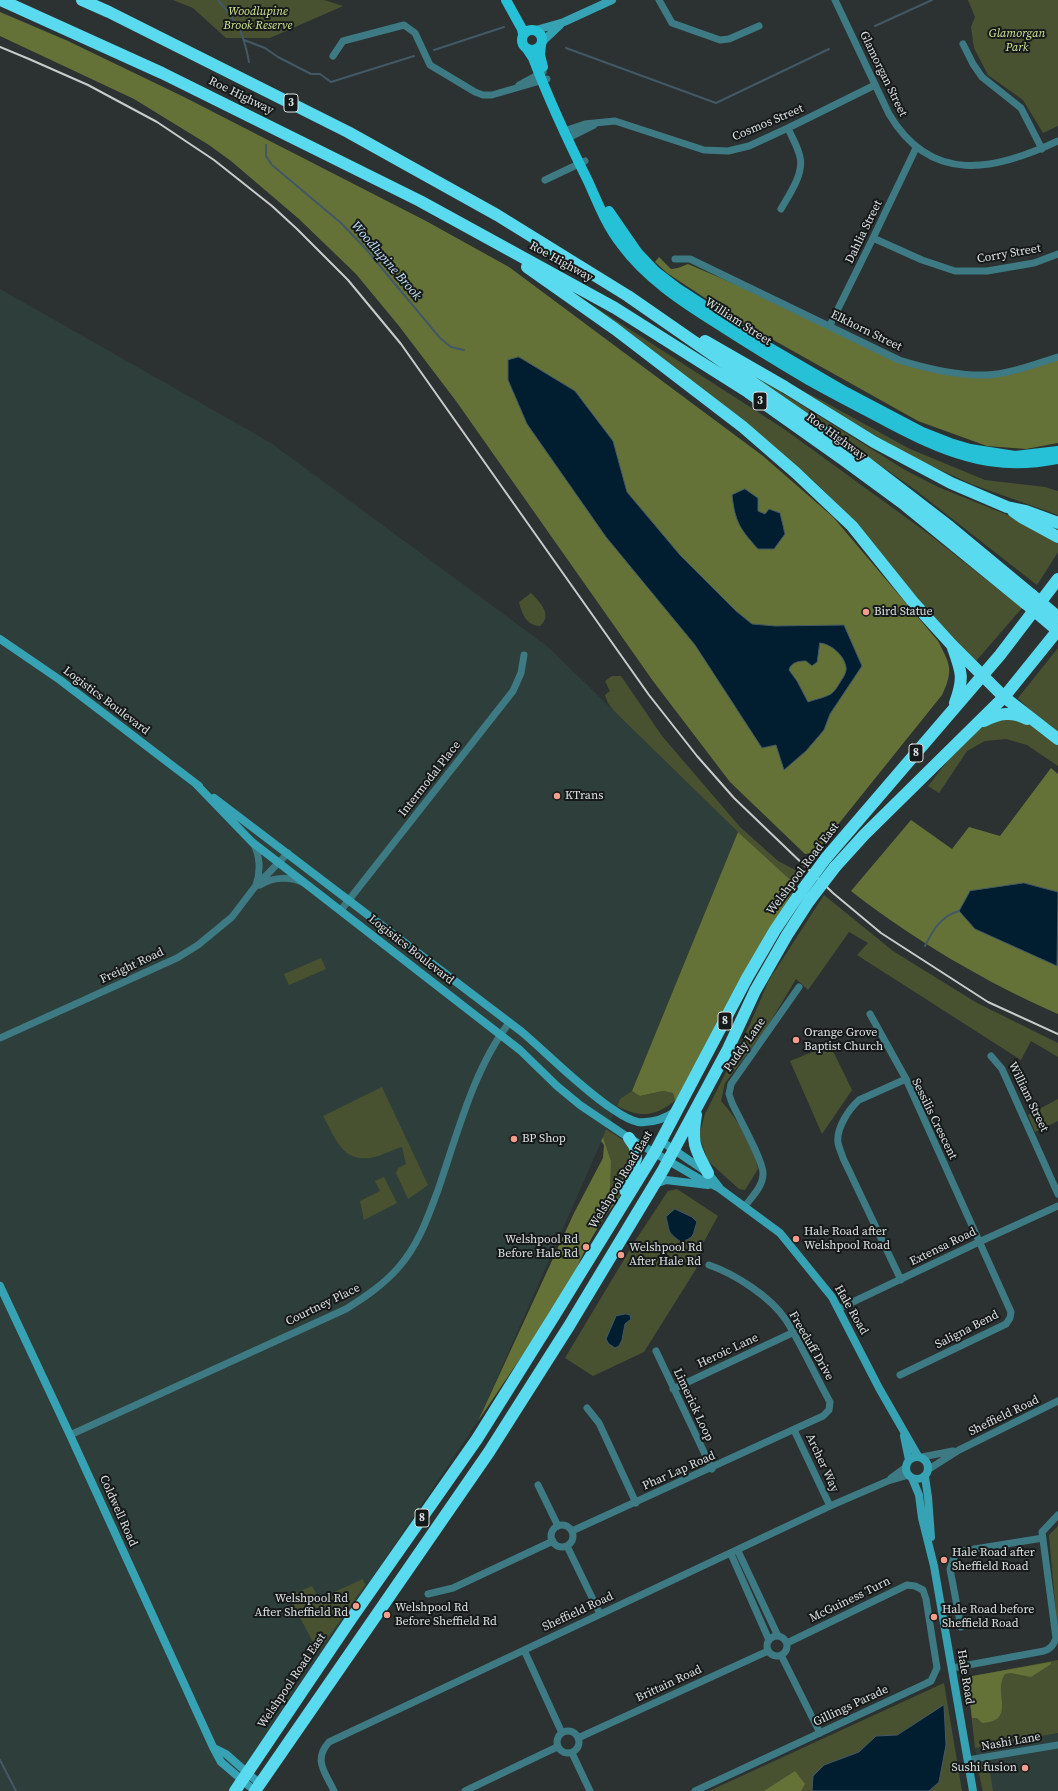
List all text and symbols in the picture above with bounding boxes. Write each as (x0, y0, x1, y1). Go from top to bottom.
park label: Woodlupine Brook Reserve (224, 5, 292, 33)
park label: Glamorgan Park (989, 27, 1045, 55)
street label: Glamorgan Street (856, 29, 910, 119)
street label: Roe Highway (206, 74, 276, 118)
road number: 3 (284, 94, 298, 112)
street label: Cosmos Street (730, 102, 806, 144)
street label: Dahlia Street (842, 198, 886, 266)
water label: Woodlupine Brook (348, 219, 424, 303)
street label: Roe Highway (527, 239, 595, 285)
street label: Corry Street (976, 241, 1042, 267)
street label: William Street (702, 295, 774, 349)
street label: Elkhorn Street (828, 308, 904, 354)
road number: 3 (753, 392, 767, 410)
street label: Roe Highway (803, 411, 869, 463)
place label: Bird Statue (874, 605, 933, 619)
marker: Bird Statue (861, 607, 871, 617)
street label: Logistics Boulevard (60, 664, 152, 738)
street label: Intermodal Place (396, 738, 464, 820)
road number: 8 (909, 744, 923, 762)
place label: KTrans (565, 789, 603, 803)
marker: KTrans (552, 791, 562, 801)
street label: Welshpool Road East (764, 820, 842, 918)
street label: Logistics Boulevard (365, 912, 457, 988)
street label: Freight Road (98, 945, 166, 987)
road number: 8 (718, 1012, 732, 1030)
street label: Puddy Lane (721, 1015, 769, 1075)
place label: Orange Grove Baptist Church (804, 1026, 883, 1054)
marker: Orange Grove Baptist Church (791, 1035, 801, 1045)
street label: William Street (1005, 1060, 1051, 1134)
street label: Sessilis Crescent (908, 1076, 960, 1162)
street label: Welshpool Road East (586, 1129, 656, 1231)
place label: BP Shop (522, 1132, 566, 1146)
marker: BP Shop (509, 1134, 519, 1144)
place label: Hale Road after Welshpool Road (804, 1225, 890, 1253)
street label: Extensa Road (907, 1225, 979, 1269)
place label: Welshpool Rd Before Hale Rd (498, 1233, 578, 1261)
marker: Hale Road after Welshpool Road (791, 1234, 801, 1244)
place label: Welshpool Rd After Hale Rd (629, 1241, 702, 1269)
marker: Welshpool Rd Before Hale Rd (581, 1242, 591, 1252)
marker: Welshpool Rd After Hale Rd (616, 1250, 626, 1260)
street label: Courtney Place (283, 1281, 363, 1329)
street label: Hale Road (831, 1283, 871, 1337)
street label: Saligna Bend (933, 1308, 1001, 1352)
street label: Freeduff Drive (785, 1309, 837, 1383)
street label: Heroic Lane (695, 1331, 761, 1371)
street label: Limerick Loop (670, 1366, 716, 1444)
street label: Sheffield Road (966, 1393, 1042, 1439)
street label: Archer Way (802, 1432, 842, 1494)
street label: Phar Lap Road (640, 1449, 718, 1493)
street label: Coldwell Road (96, 1473, 140, 1549)
road number: 8 (415, 1509, 429, 1527)
place label: Hale Road after Sheffield Road (952, 1546, 1035, 1574)
marker: Hale Road after Sheffield Road (939, 1555, 949, 1565)
street label: McGuiness Turn (807, 1574, 893, 1626)
street label: Sheffield Road (540, 1589, 616, 1635)
place label: Welshpool Rd After Sheffield Rd (254, 1592, 348, 1620)
marker: Welshpool Rd After Sheffield Rd (351, 1601, 361, 1611)
place label: Welshpool Rd Before Sheffield Rd (395, 1601, 497, 1629)
place label: Hale Road before Sheffield Road (942, 1603, 1034, 1631)
marker: Welshpool Rd Before Sheffield Rd (382, 1610, 392, 1620)
marker: Hale Road before Sheffield Road (929, 1612, 939, 1622)
street label: Welshpool Road East (255, 1631, 329, 1731)
street label: Hale Road (954, 1649, 976, 1705)
street label: Brittain Road (634, 1662, 704, 1706)
street label: Gillings Parade (811, 1682, 891, 1730)
street label: Nashi Lane (980, 1730, 1042, 1754)
place label: Sushi fusion (952, 1761, 1017, 1775)
marker: Sushi fusion (1020, 1763, 1030, 1773)

